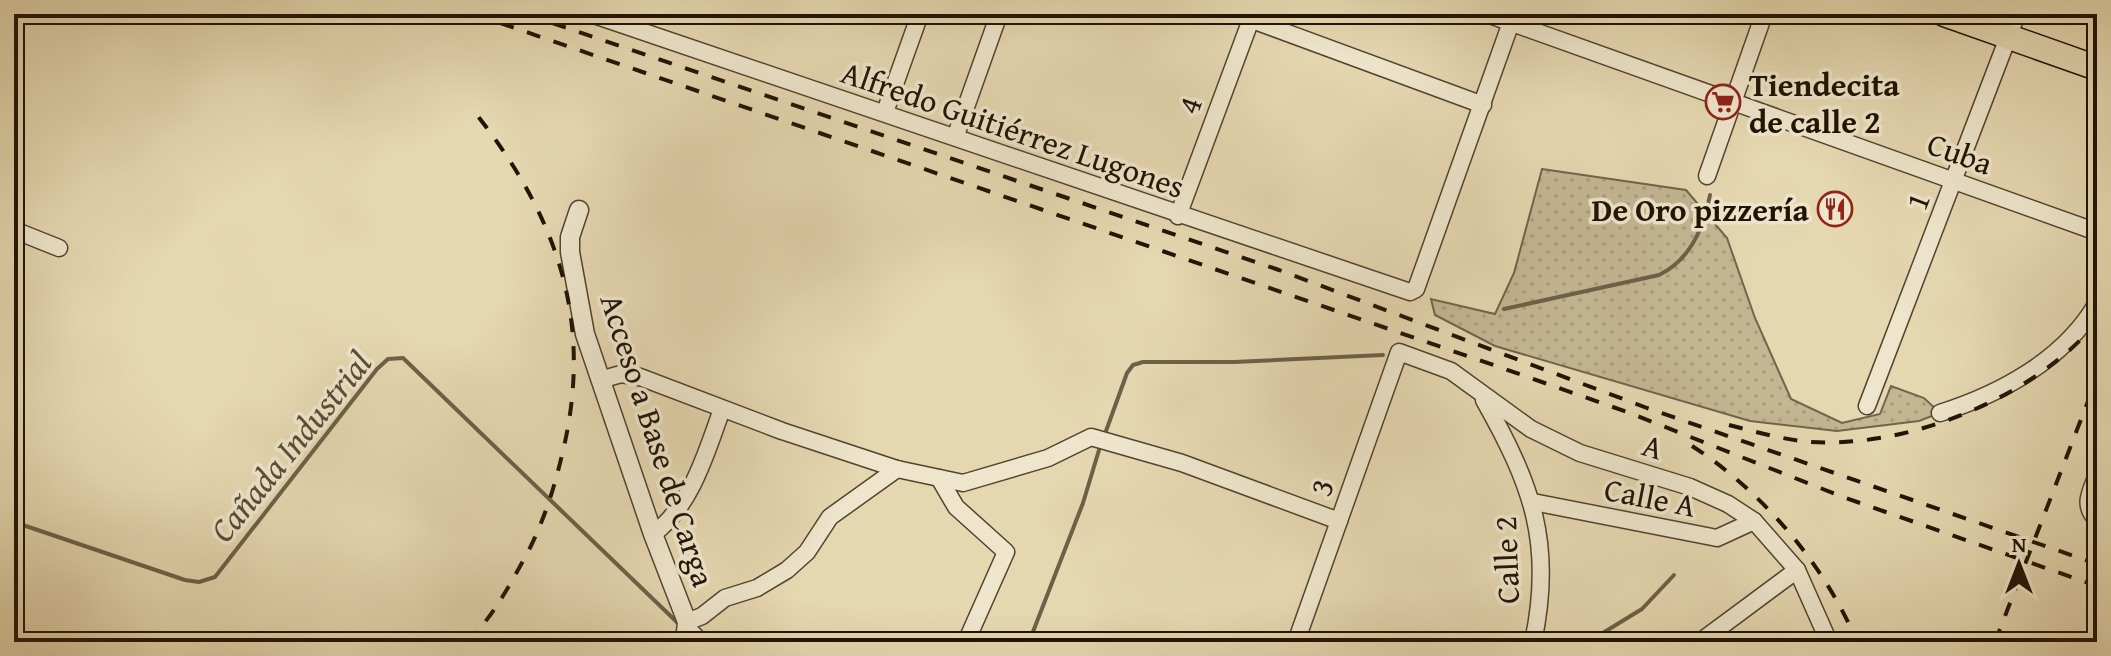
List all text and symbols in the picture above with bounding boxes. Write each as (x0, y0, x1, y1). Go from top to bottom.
street label: Alfredo Guitiérrez Lugones (835, 48, 1191, 210)
place label: Tiendecita de calle 2 (1749, 61, 1900, 145)
supermarket icon: Tiendecita de calle 2 (1704, 83, 1742, 121)
street label: 4 (1164, 90, 1214, 120)
street label: Cuba (1921, 120, 1999, 186)
street label: 1 (1892, 185, 1942, 217)
place label: De Oro pizzería (1592, 186, 1810, 233)
restaurant icon: De Oro pizzería (1816, 190, 1854, 228)
street label: Acceso a Base de Carga (589, 288, 727, 592)
water label: Cañada Industrial (198, 340, 382, 552)
street label: A (1637, 421, 1670, 471)
street label: Calle A (1600, 465, 1700, 529)
street label: 3 (1296, 472, 1346, 502)
street label: Calle 2 (1481, 515, 1531, 605)
north arrow (1979, 524, 2059, 604)
text: N (2012, 528, 2027, 560)

